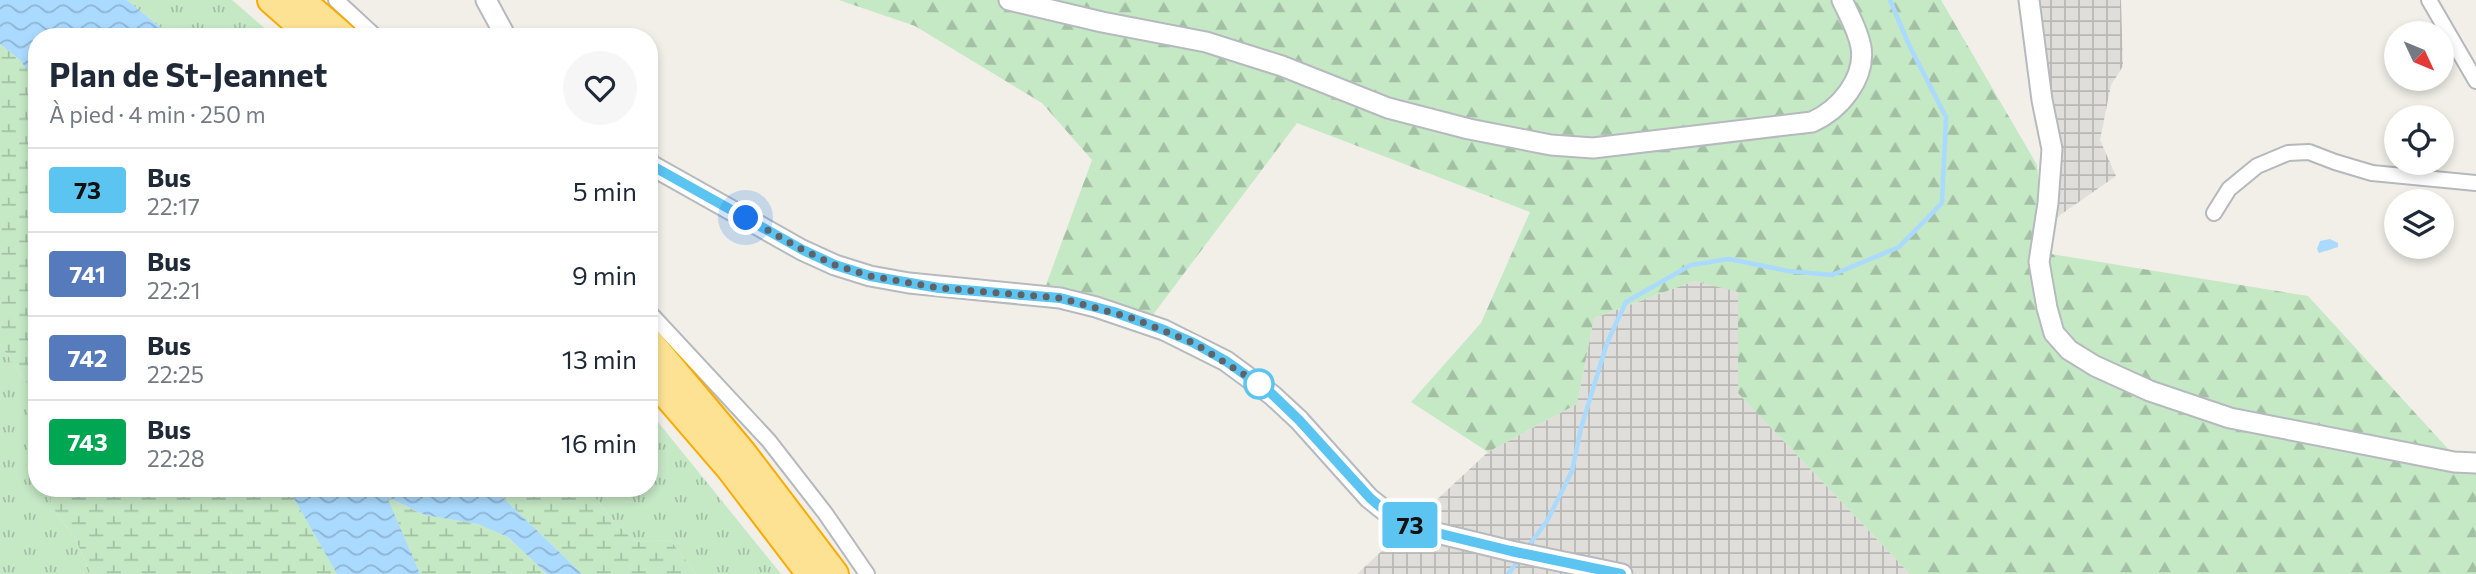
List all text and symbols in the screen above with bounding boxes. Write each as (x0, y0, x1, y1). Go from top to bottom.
north arrow (2384, 21, 2454, 91)
map controls (2384, 21, 2454, 259)
button: heart (563, 51, 637, 125)
text: Plan de St-Jeannet (49, 53, 327, 94)
text: À pied · 4 min · 250 m (49, 100, 266, 128)
button: locate (2384, 105, 2454, 175)
text: Bus (147, 161, 191, 192)
text: 73 (74, 175, 101, 204)
text: 5 min (573, 175, 637, 206)
button: layers (2384, 189, 2454, 259)
text: 22:17 (147, 192, 200, 220)
your location (728, 200, 763, 235)
text: Bus (147, 245, 191, 276)
text: 741 (69, 259, 106, 288)
text: 9 min (572, 259, 637, 290)
text: 22:21 (147, 276, 201, 304)
text: Bus (147, 329, 191, 360)
text: 742 (68, 343, 107, 372)
text: 13 min (562, 343, 637, 374)
text: 22:25 (147, 360, 204, 388)
unlabelled marker (1244, 369, 1274, 399)
text: Bus (147, 413, 191, 444)
text: 743 (67, 427, 108, 456)
text: 16 min (561, 427, 637, 458)
text: 22:28 (147, 444, 205, 472)
line badge: 73 (1378, 502, 1442, 548)
text: 73 (1396, 510, 1424, 539)

